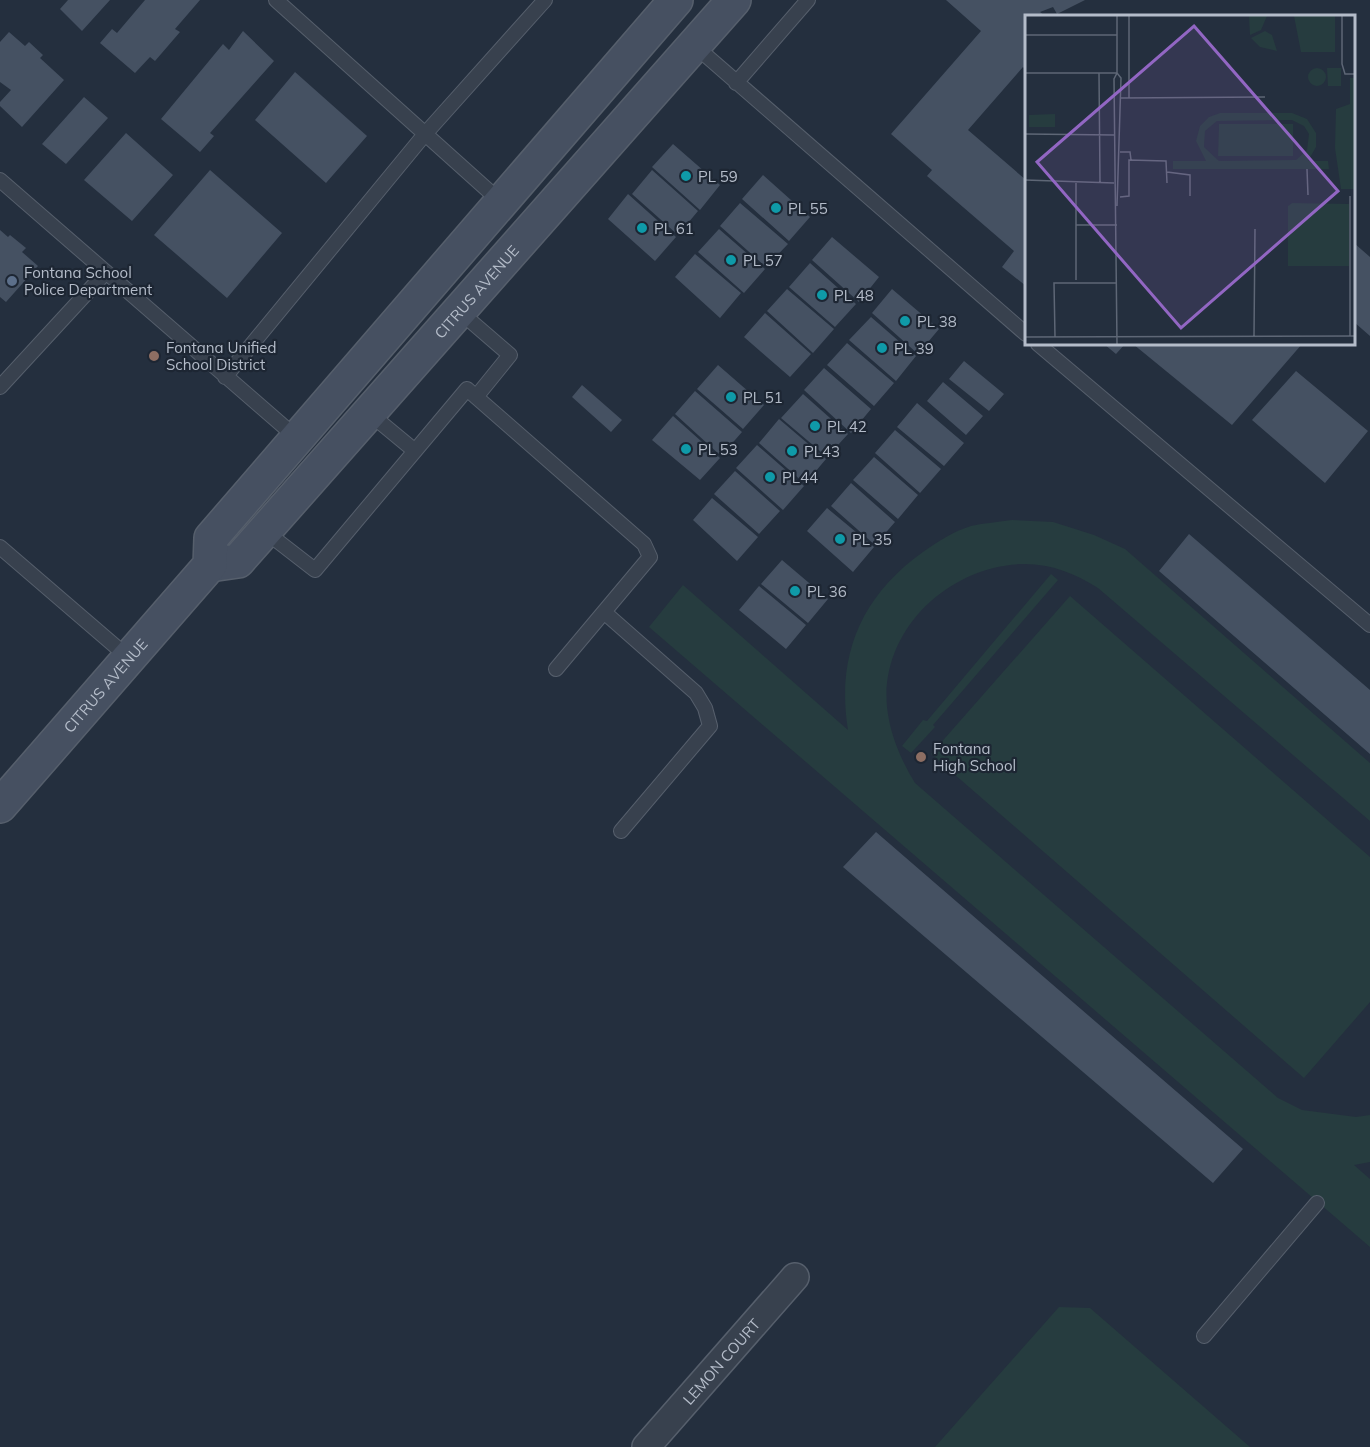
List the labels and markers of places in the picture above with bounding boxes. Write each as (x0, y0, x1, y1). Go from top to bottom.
place label: PL 59 (698, 167, 738, 186)
marker: PL 59 (679, 169, 693, 183)
place label: PL 55 (788, 199, 828, 218)
marker: PL 55 (769, 201, 783, 215)
place label: PL 61 (654, 219, 694, 238)
marker: PL 61 (635, 221, 649, 235)
place label: PL 57 (743, 251, 783, 270)
marker: PL 57 (724, 253, 738, 267)
place label: Fontana School Police Department (24, 263, 152, 299)
marker: Fontana School Police Department (5, 274, 19, 288)
place label: PL 48 (834, 286, 874, 305)
marker: PL 48 (815, 288, 829, 302)
place label: PL 38 (917, 312, 957, 331)
marker: PL 38 (898, 314, 912, 328)
place label: Fontana Unified School District (166, 338, 277, 374)
place label: PL 39 (894, 339, 934, 358)
marker: PL 39 (875, 341, 889, 355)
marker: Fontana Unified School District (147, 349, 161, 363)
place label: PL 51 (743, 388, 783, 407)
marker: PL 51 (724, 390, 738, 404)
place label: PL 42 (827, 417, 867, 436)
marker: PL 42 (808, 419, 822, 433)
place label: PL 53 (698, 440, 738, 459)
marker: PL 53 (679, 442, 693, 456)
place label: PL43 (804, 442, 840, 461)
marker: PL43 (785, 444, 799, 458)
place label: PL44 (782, 468, 818, 487)
marker: PL44 (763, 470, 777, 484)
place label: PL 35 (852, 530, 892, 549)
marker: PL 35 (833, 532, 847, 546)
place label: PL 36 (807, 582, 847, 601)
marker: PL 36 (788, 584, 802, 598)
place label: Fontana High School (933, 739, 1016, 775)
marker: Fontana High School (914, 750, 928, 764)

